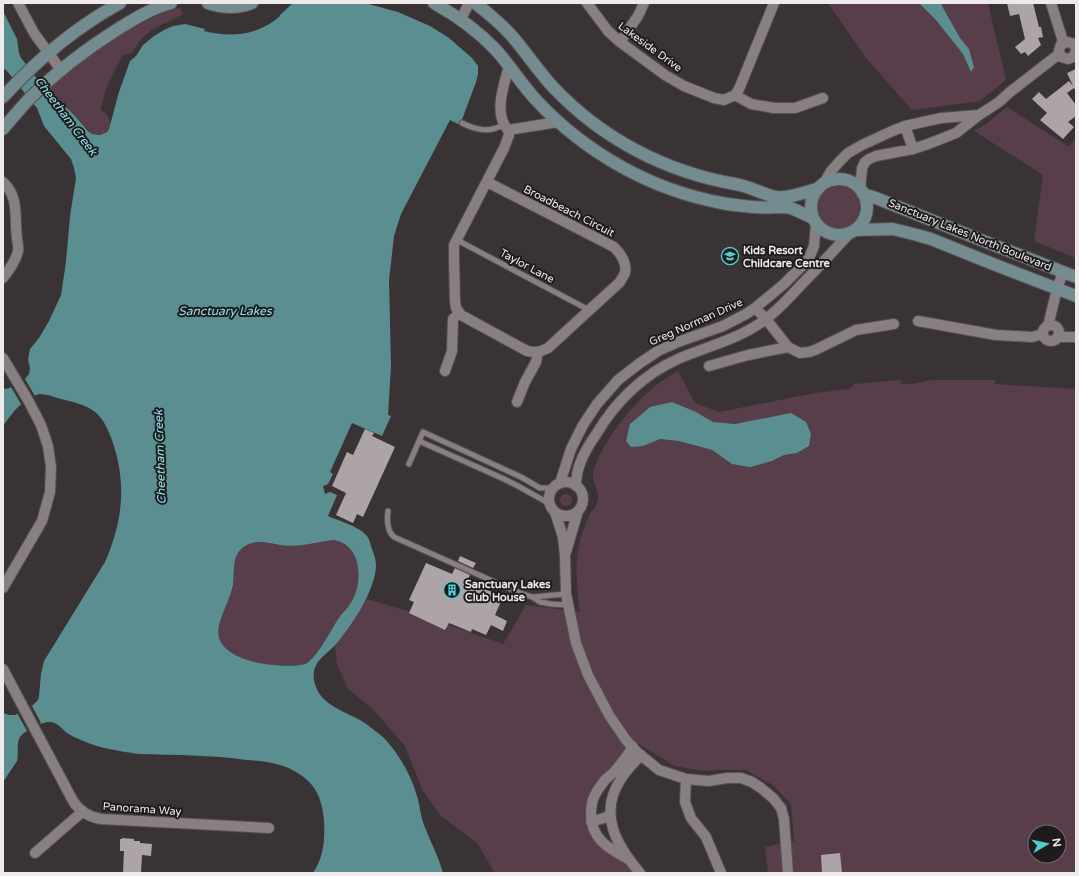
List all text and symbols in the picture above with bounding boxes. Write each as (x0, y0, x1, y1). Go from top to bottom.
street label: Lakeside Drive (616, 19, 684, 75)
water label: Cheetham Creek (32, 74, 101, 159)
street label: Broadbeach Circuit (521, 182, 617, 240)
street label: Sanctuary Lakes North Boulevard (887, 196, 1053, 274)
place label: Kids Resort Childcare Centre (743, 244, 830, 270)
street label: Taylor Lane (498, 246, 556, 286)
school or university icon: Kids Resort Childcare Centre (720, 246, 740, 266)
street label: Greg Norman Drive (647, 296, 745, 348)
water label: Sanctuary Lakes (178, 304, 273, 318)
water label: Cheetham Creek (151, 408, 169, 505)
place label: Sanctuary Lakes Club House (465, 578, 551, 604)
building icon: Sanctuary Lakes Club House (442, 580, 462, 600)
street label: Panorama Way (102, 800, 182, 818)
north arrow (1027, 824, 1067, 864)
text: N (1049, 837, 1063, 848)

